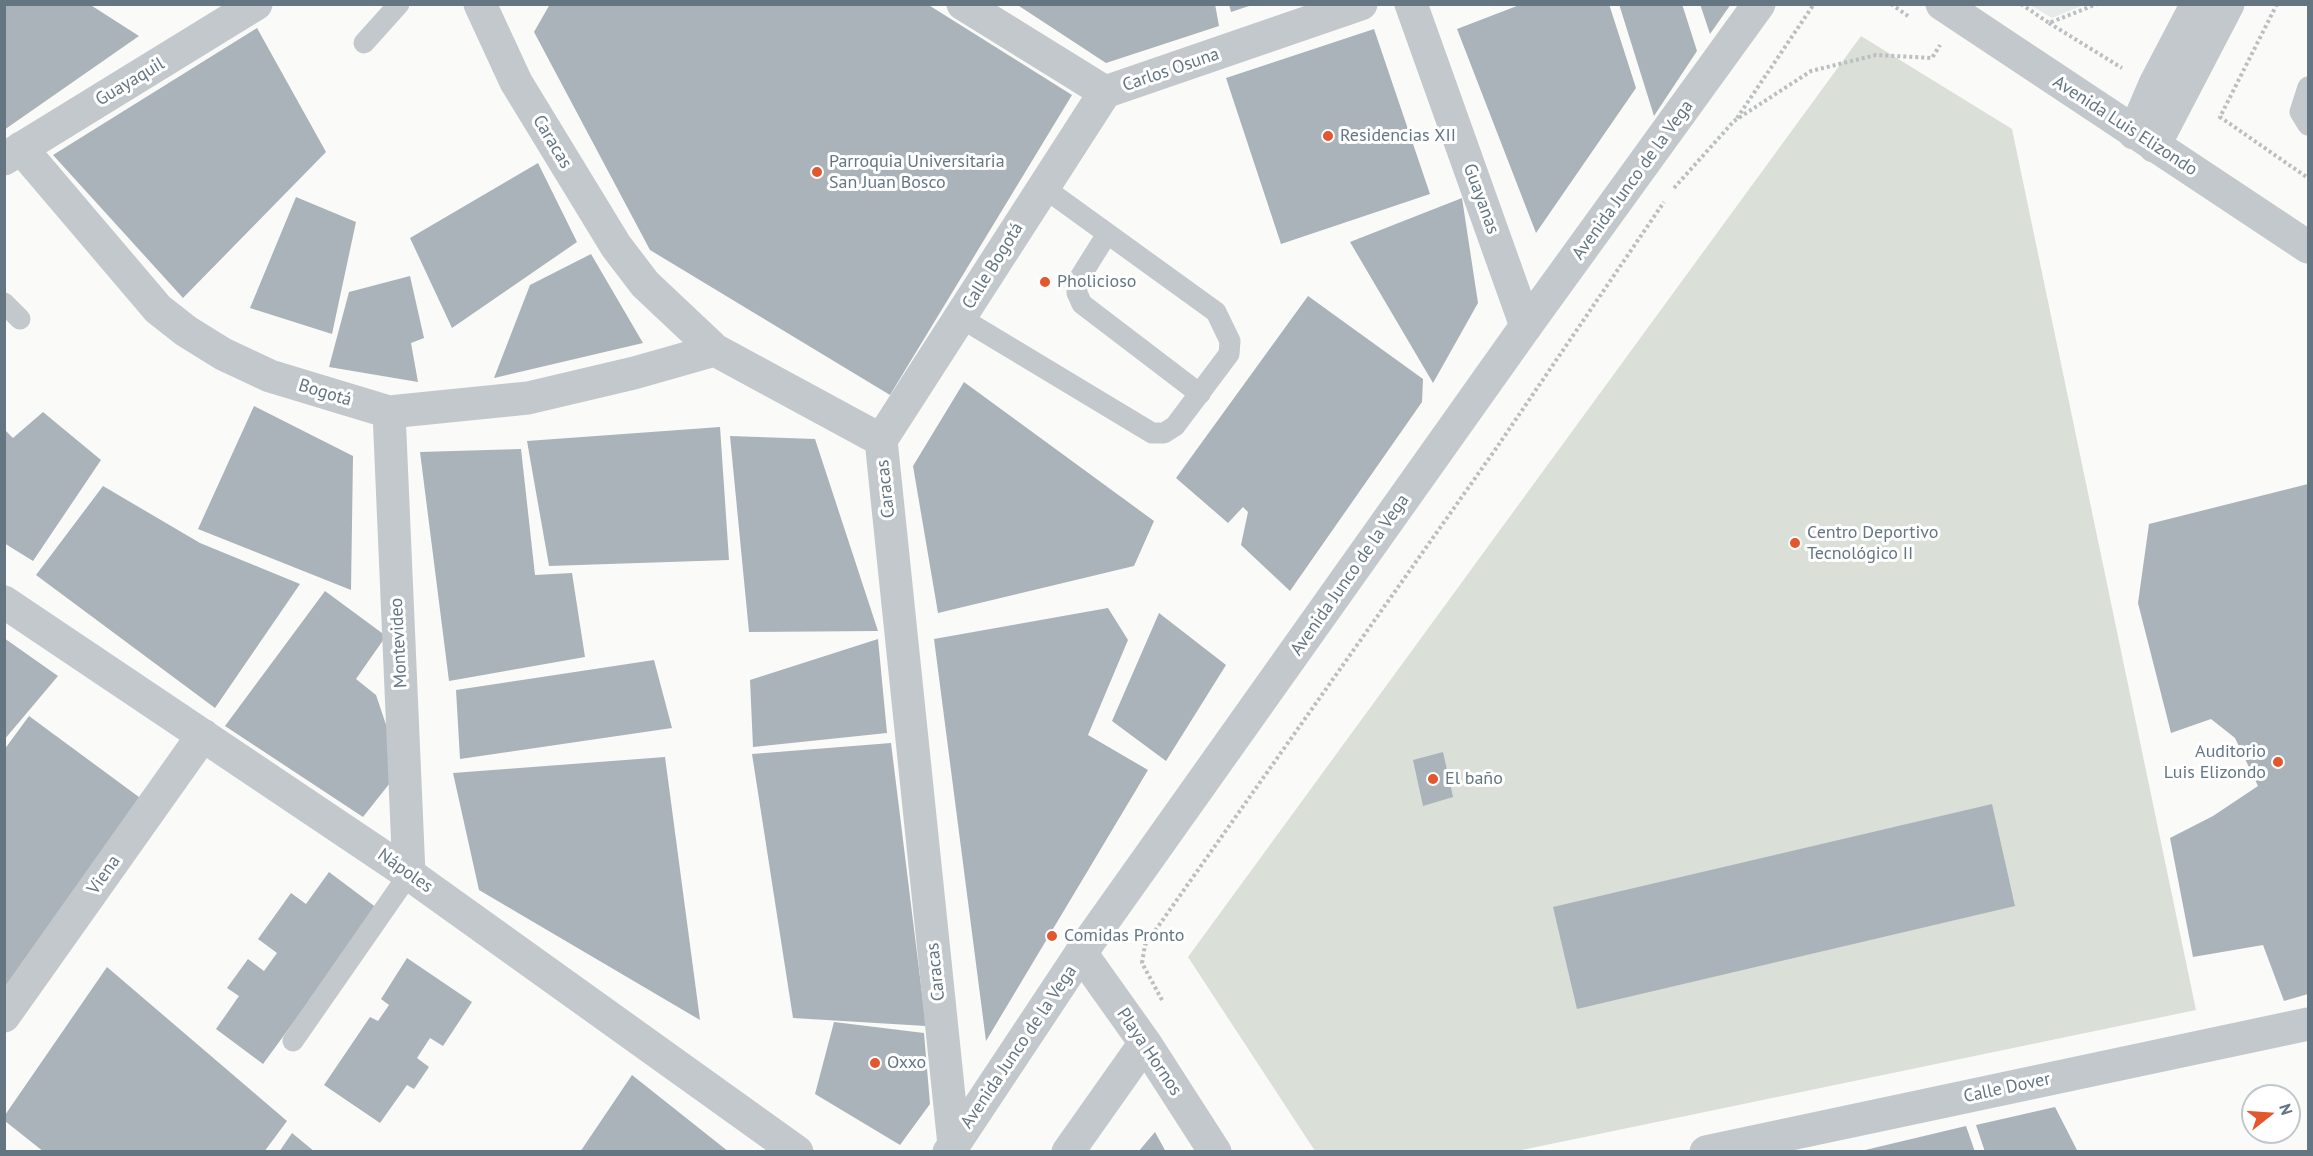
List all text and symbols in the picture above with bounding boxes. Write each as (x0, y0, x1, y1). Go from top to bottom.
street label: Carlos Osuna (1120, 43, 1222, 97)
street label: Guayaquil (92, 53, 168, 111)
street label: Avenida Luis Elizondo (2049, 71, 2201, 181)
street label: Avenida Junco de la Vega (1568, 96, 1698, 264)
street label: Caracas (528, 111, 576, 173)
place label: Residencias XII (1340, 125, 1456, 147)
marker: Residencias XII (1321, 129, 1335, 143)
place label: Parroquia Universitaria San Juan Bosco (829, 151, 1005, 194)
street label: Guayanas (1458, 161, 1504, 237)
marker: Parroquia Universitaria San Juan Bosco (810, 165, 824, 179)
street label: Calle Bogotá (958, 219, 1028, 313)
place label: Pholicioso (1057, 271, 1136, 293)
marker: Pholicioso (1038, 275, 1052, 289)
street label: Bogotá (296, 375, 354, 411)
street label: Caracas (872, 459, 900, 519)
street label: Avenida Junco de la Vega (1286, 490, 1414, 660)
place label: Centro Deportivo Tecnológico II (1807, 522, 1938, 564)
marker: Centro Deportivo Tecnológico II (1788, 536, 1802, 550)
street label: Montevideo (386, 597, 412, 689)
place label: Auditorio Luis Elizondo (2164, 741, 2266, 783)
marker: Auditorio Luis Elizondo (2271, 755, 2285, 769)
place label: El baño (1445, 768, 1503, 790)
marker: El baño (1426, 772, 1440, 786)
street label: Nápoles (373, 844, 437, 898)
street label: Viena (83, 851, 125, 899)
place label: Comidas Pronto (1064, 925, 1184, 947)
marker: Comidas Pronto (1045, 929, 1059, 943)
street label: Caracas (922, 942, 950, 1002)
street label: Avenida Junco de la Vega (956, 961, 1082, 1133)
street label: Playa Hornos (1112, 1004, 1186, 1100)
place label: Oxxo (887, 1052, 926, 1074)
marker: Oxxo (868, 1056, 882, 1070)
street label: Calle Dover (1962, 1068, 2052, 1108)
north arrow (2241, 1084, 2301, 1144)
text: N (2275, 1101, 2297, 1117)

